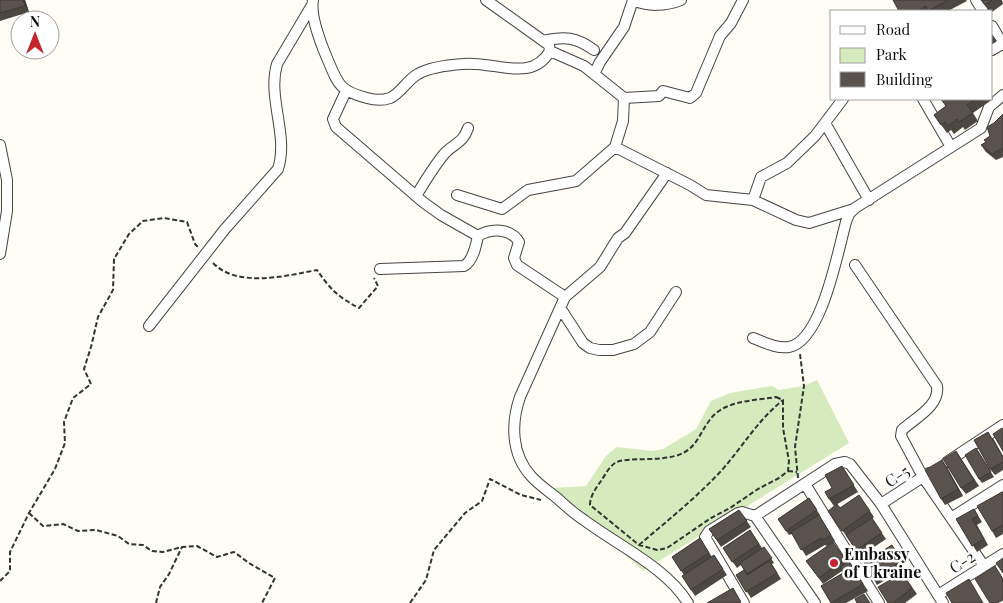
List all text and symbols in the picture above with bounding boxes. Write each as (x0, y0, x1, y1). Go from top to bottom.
north arrow (10, 10, 60, 60)
legend (830, 10, 993, 100)
text: N (30, 12, 40, 31)
text: Road (876, 19, 910, 39)
text: Park (876, 44, 908, 64)
text: Building (876, 69, 933, 89)
street label: C-5 (880, 460, 913, 491)
place label: Embassy of Ukraine (844, 543, 921, 582)
street label: C-2 (945, 546, 979, 578)
marker: Embassy of Ukraine (828, 557, 840, 569)

